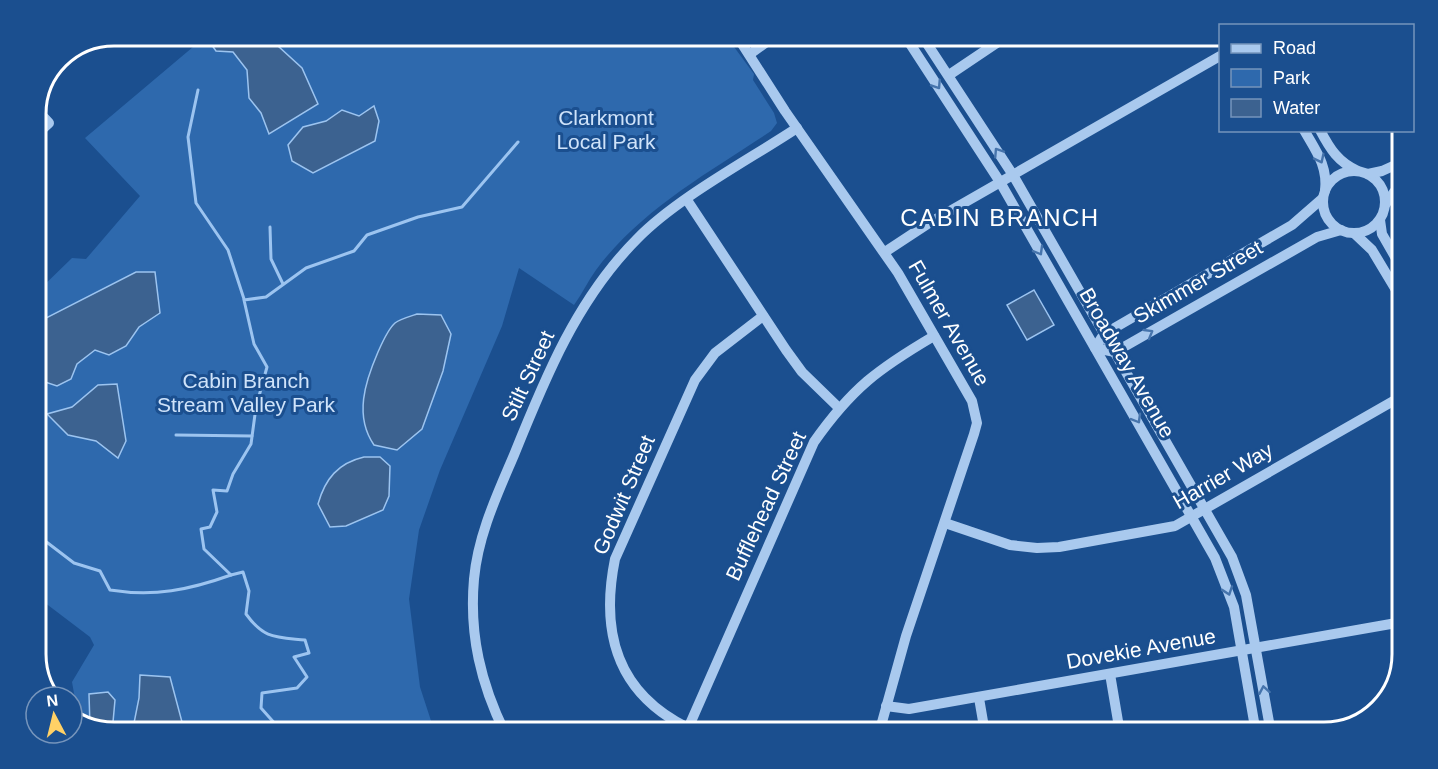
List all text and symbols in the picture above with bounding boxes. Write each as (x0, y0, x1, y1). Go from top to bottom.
legend (1219, 24, 1414, 132)
text: Road (1273, 38, 1316, 58)
text: Park (1273, 68, 1311, 88)
one-way arrow (929, 79, 941, 89)
text: Water (1273, 98, 1320, 118)
park label: Clarkmont Local Park (556, 106, 656, 153)
one-way arrow (994, 147, 1005, 158)
one-way arrow (1312, 153, 1324, 164)
district label: CABIN BRANCH (900, 204, 1100, 231)
street label: Skimmer Street (1129, 235, 1266, 328)
one-way arrow (1032, 244, 1044, 255)
street label: Fulmer Avenue (904, 256, 995, 389)
street label: Broadway Avenue (1075, 284, 1180, 442)
street label: Stilt Street (497, 327, 559, 425)
one-way arrow (1142, 329, 1153, 340)
park label: Cabin Branch Stream Valley Park (157, 369, 336, 416)
one-way arrow (1130, 413, 1141, 424)
street label: Bufflehead Street (721, 427, 810, 584)
street label: Godwit Street (588, 432, 659, 558)
street label: Harrier Way (1169, 438, 1277, 513)
one-way arrow (1221, 585, 1234, 596)
street label: Dovekie Avenue (1064, 624, 1217, 673)
north arrow (24, 685, 84, 745)
one-way arrow (1258, 686, 1271, 696)
text: N (45, 691, 59, 710)

